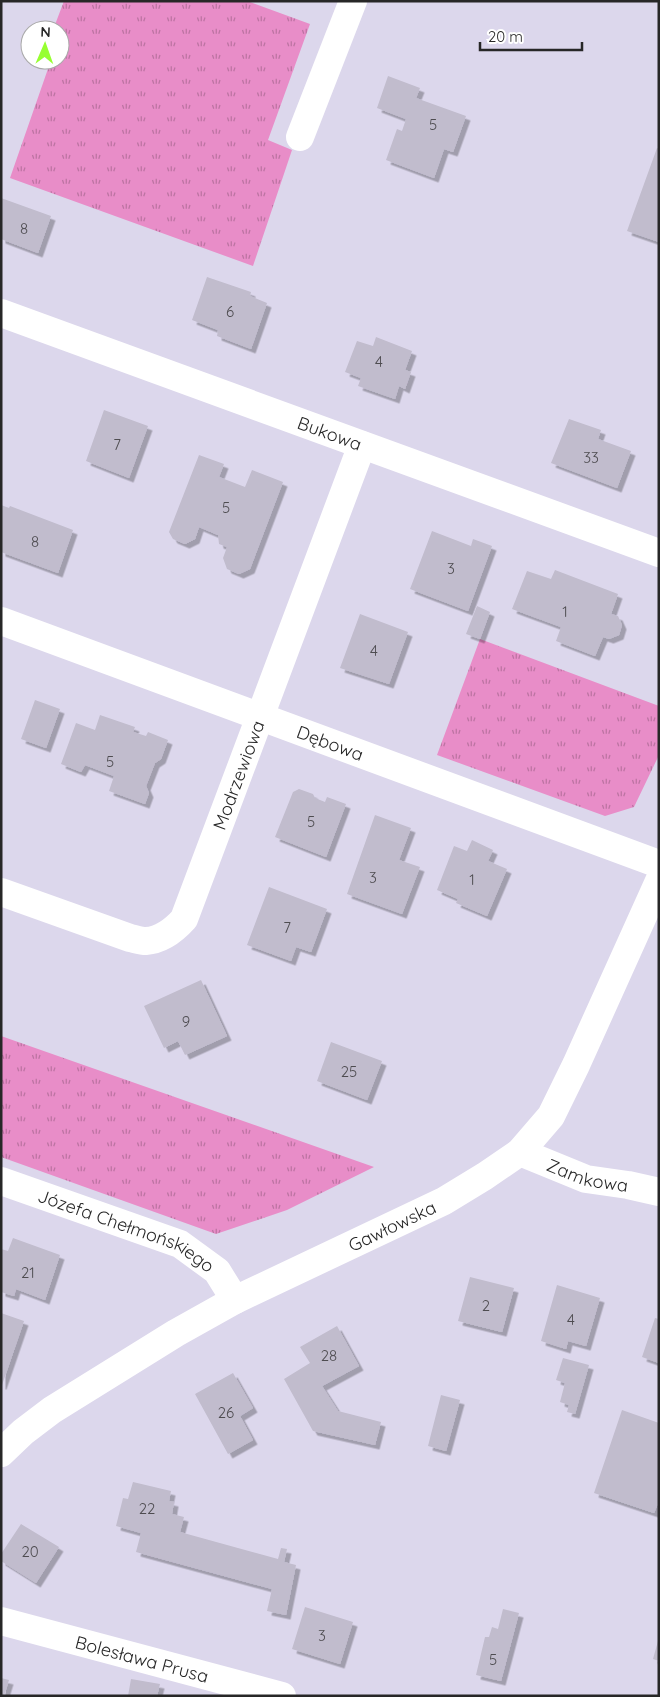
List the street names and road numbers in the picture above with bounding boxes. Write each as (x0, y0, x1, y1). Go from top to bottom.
street label: Bukowa (295, 411, 365, 455)
street label: Modrzewiowa (207, 717, 269, 833)
street label: Dębowa (294, 720, 367, 765)
street label: Zamkowa (544, 1153, 630, 1196)
street label: Józefa Chełmońskiego (35, 1183, 219, 1277)
street label: Gawłowska (344, 1195, 440, 1256)
street label: Bolesława Prusa (73, 1630, 211, 1687)

